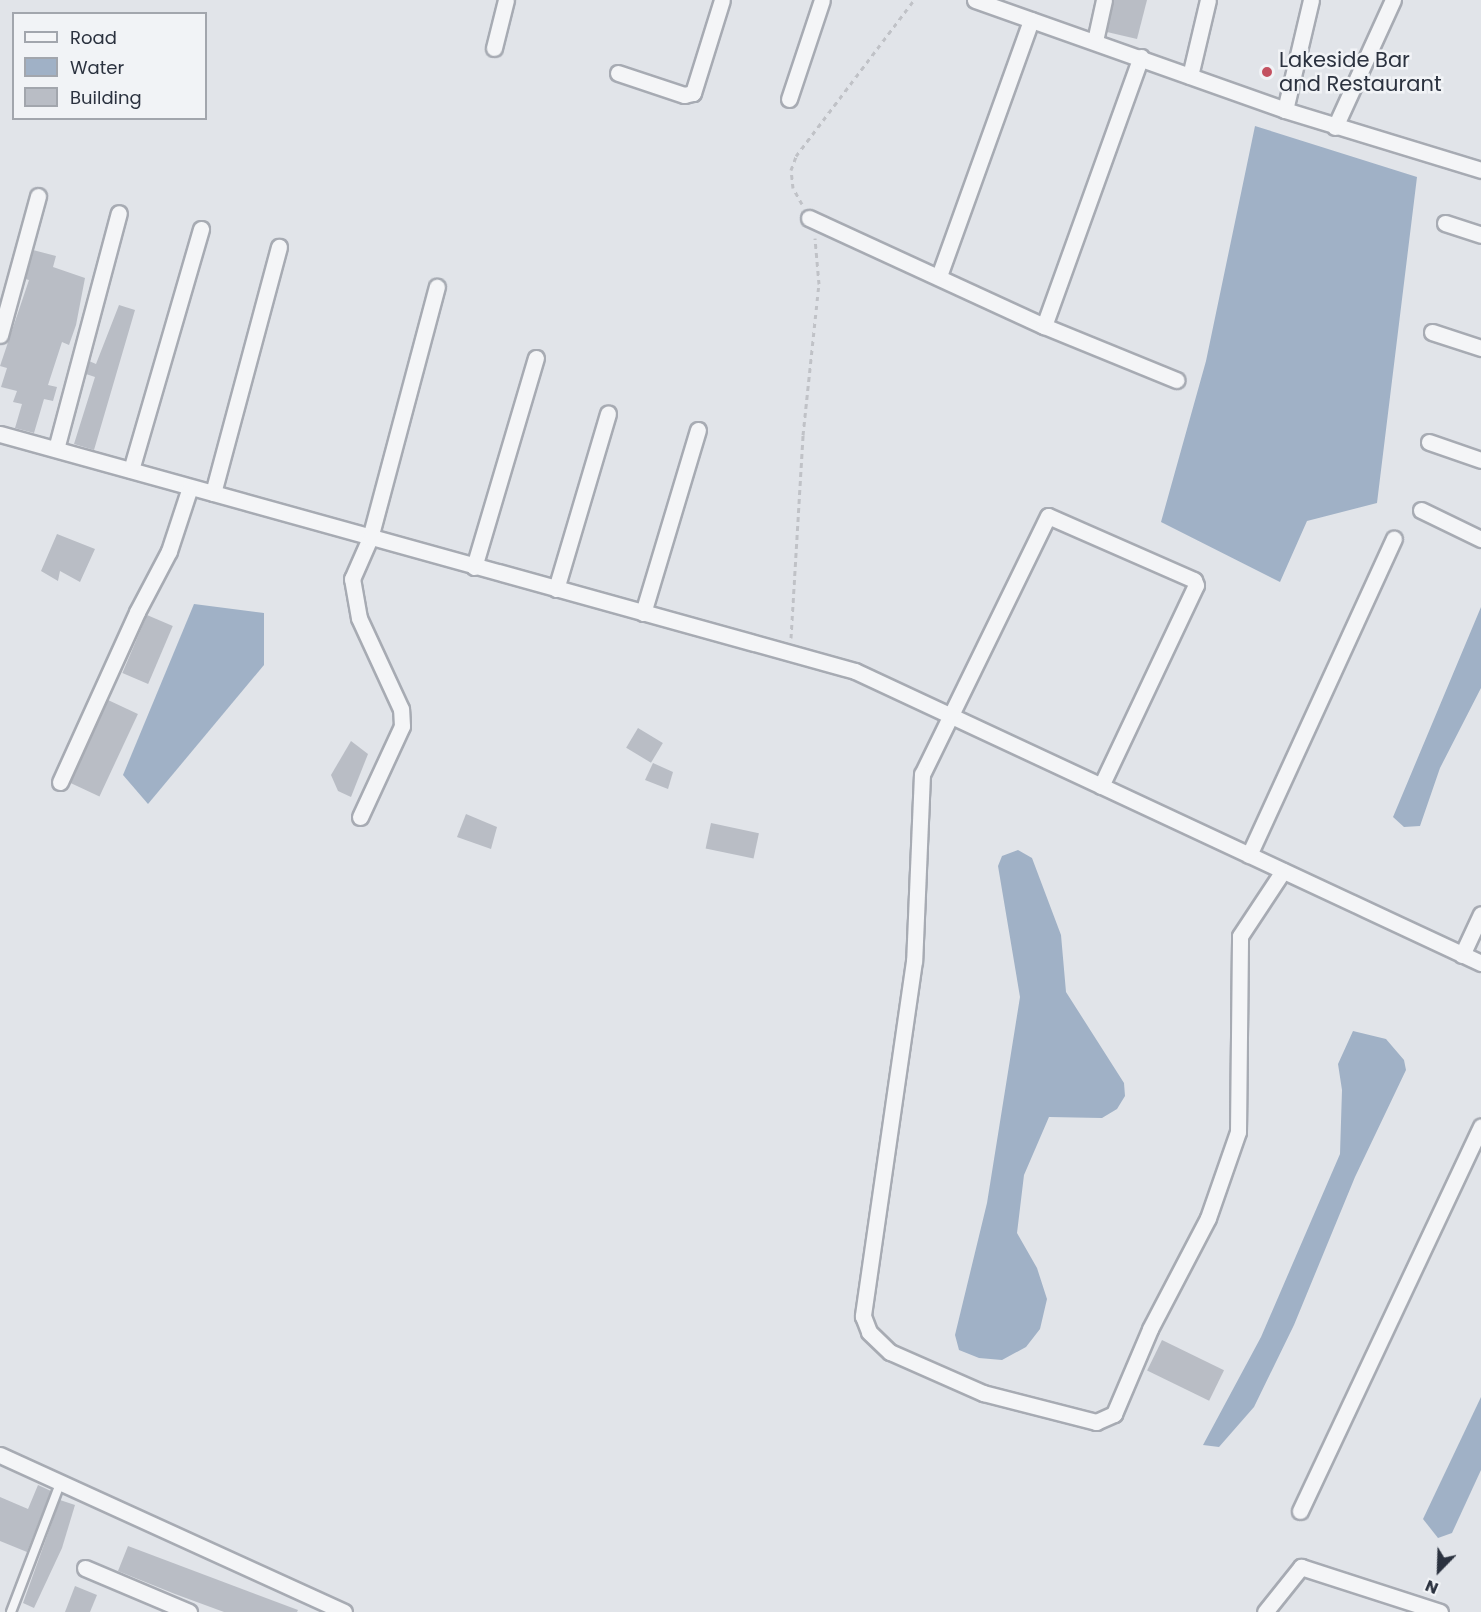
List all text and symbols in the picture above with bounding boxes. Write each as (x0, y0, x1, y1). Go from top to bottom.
legend (12, 12, 207, 120)
text: Road (70, 25, 117, 50)
place label: Lakeside Bar and Restaurant (1279, 47, 1442, 97)
text: Water (70, 55, 124, 80)
marker: Lakeside Bar and Restaurant (1260, 65, 1274, 79)
text: Building (70, 85, 142, 110)
north arrow (1409, 1540, 1469, 1600)
text: N (1422, 1574, 1442, 1600)

